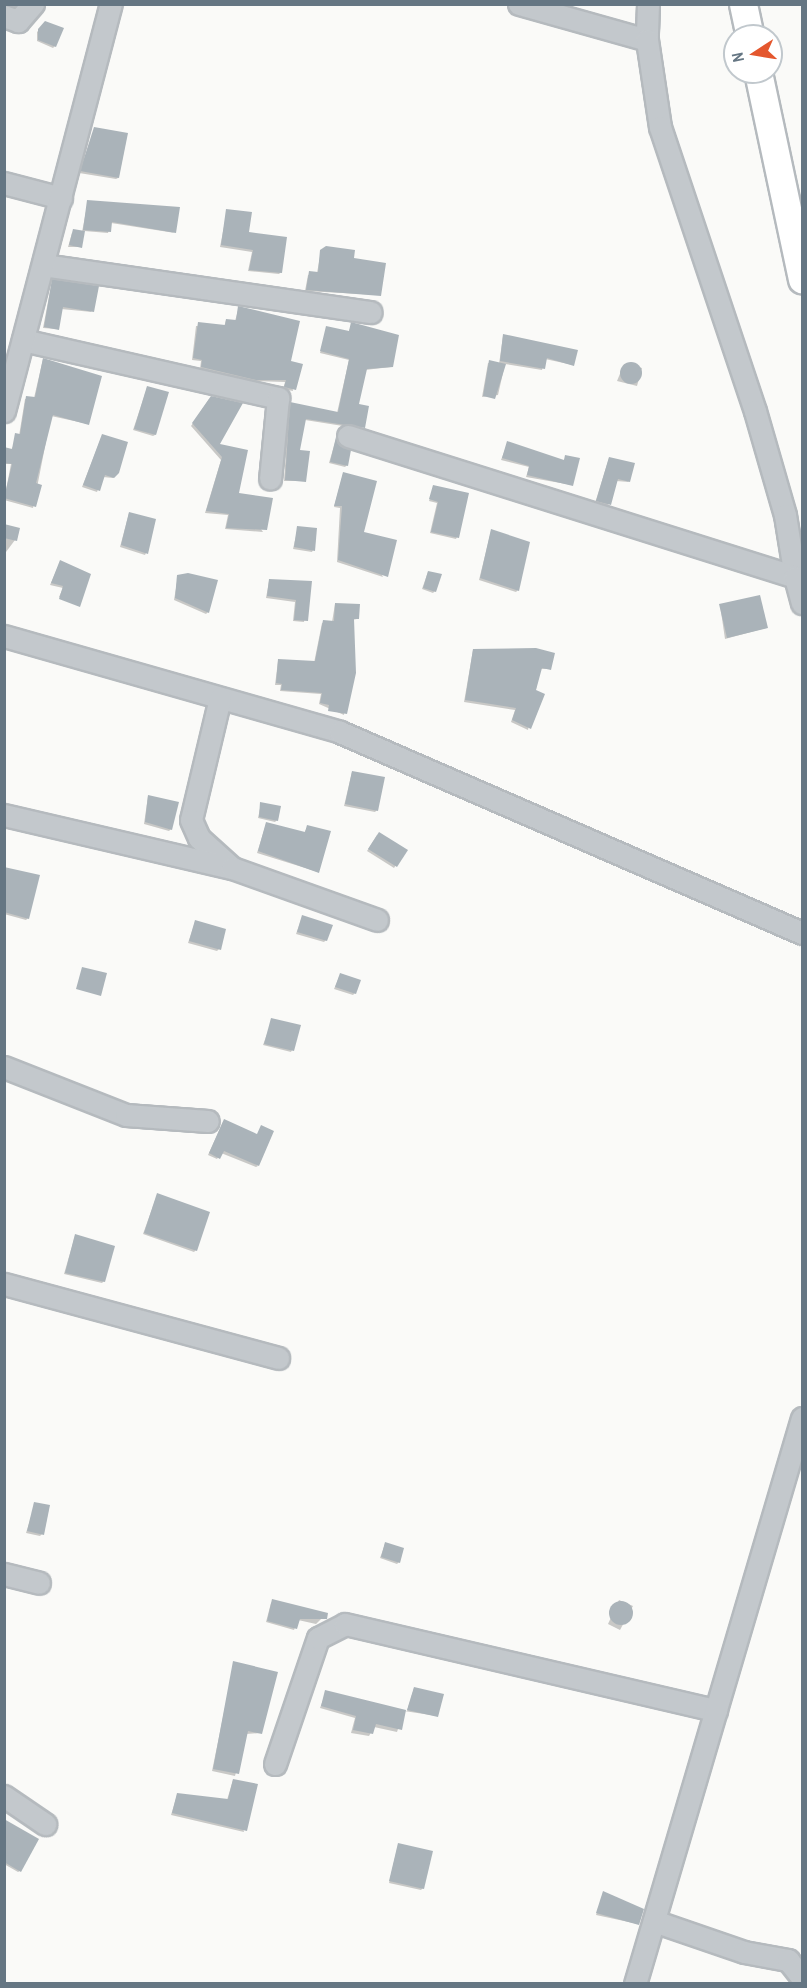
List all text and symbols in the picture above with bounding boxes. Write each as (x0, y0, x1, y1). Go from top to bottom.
north arrow (723, 24, 783, 84)
text: N (726, 50, 749, 64)

